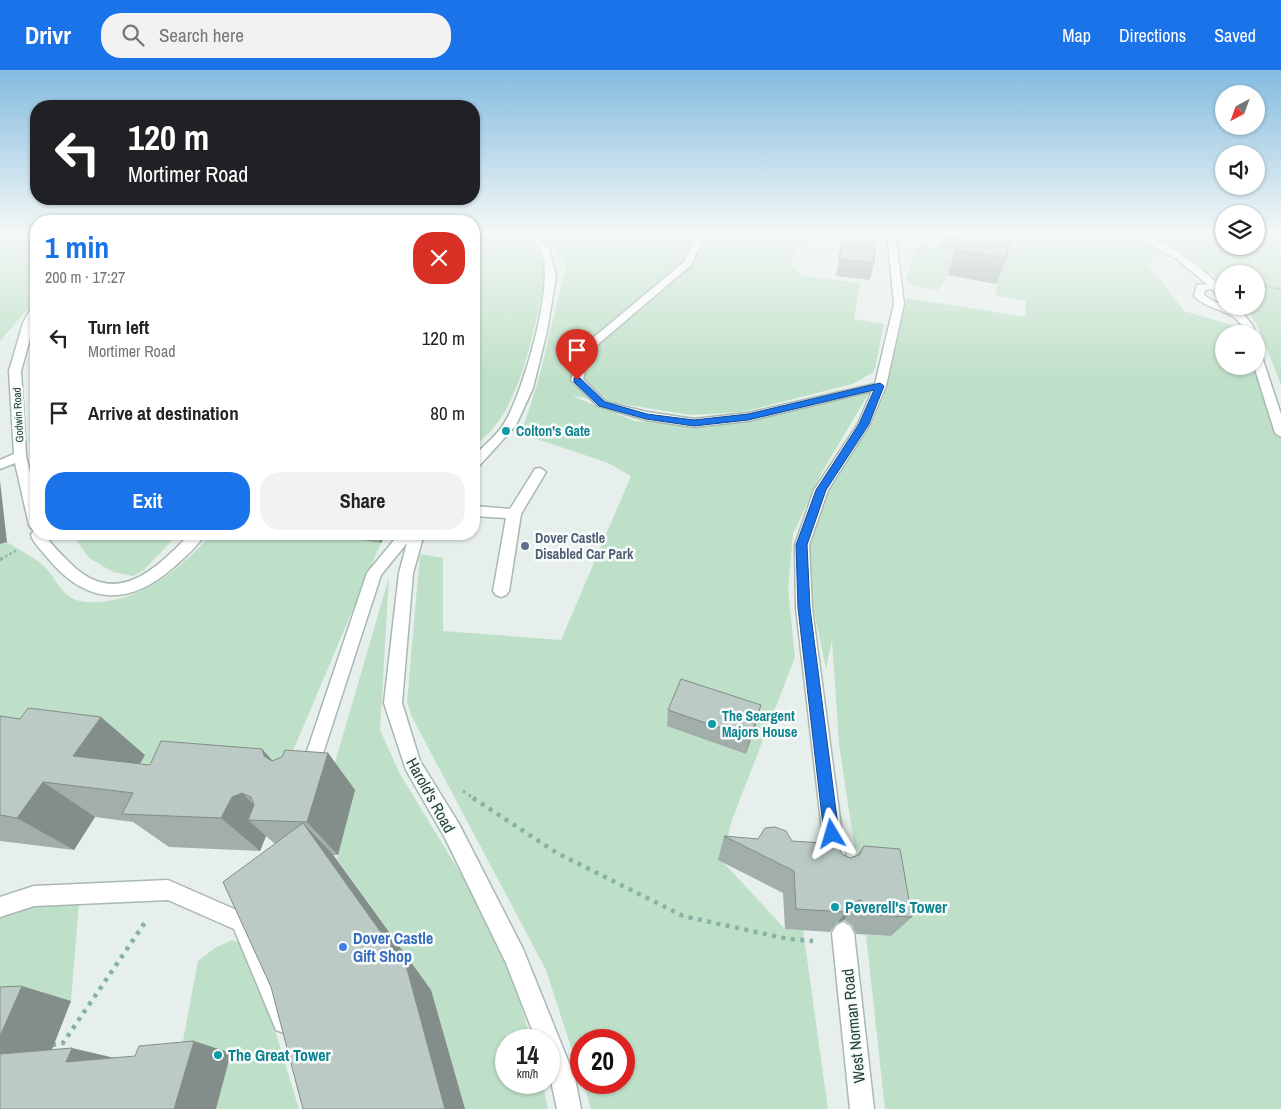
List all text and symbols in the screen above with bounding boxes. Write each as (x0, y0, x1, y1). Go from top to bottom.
search box (101, 13, 451, 58)
text: Drivr (25, 19, 71, 51)
icon: search (119, 21, 147, 49)
text: Search here (159, 22, 244, 48)
text: Map (1062, 23, 1091, 48)
text: Directions (1119, 23, 1186, 48)
text: Saved (1214, 23, 1256, 48)
north arrow (1215, 85, 1265, 135)
map controls (1215, 85, 1265, 375)
text: 120 m (128, 114, 209, 161)
icon: left (45, 120, 110, 185)
button: sound (1215, 145, 1265, 195)
text: Mortimer Road (128, 159, 248, 189)
button: layers (1215, 205, 1265, 255)
text: 1 min (45, 227, 109, 267)
button: close (413, 232, 465, 284)
button: + (1215, 265, 1265, 315)
text: 200 m · 17:27 (45, 266, 125, 288)
text: Turn left (88, 314, 149, 340)
icon: left (45, 324, 73, 352)
text: 120 m (422, 325, 465, 351)
button: − (1215, 325, 1265, 375)
pin (556, 329, 598, 380)
icon: arrive (563, 336, 591, 364)
text: Mortimer Road (88, 340, 176, 362)
street label: Godwin Road (10, 387, 26, 443)
icon: arrive (45, 399, 73, 427)
text: Arrive at destination (88, 400, 239, 426)
text: 80 m (430, 400, 465, 426)
place label: Colton's Gate (516, 422, 590, 440)
marker: Colton's Gate (500, 425, 512, 437)
button: Exit (45, 472, 250, 530)
button: Share (260, 472, 465, 530)
place label: Dover Castle Disabled Car Park (535, 529, 634, 563)
marker: Dover Castle Disabled Car Park (519, 540, 531, 552)
place label: The Seargent Majors House (722, 707, 797, 741)
marker: The Seargent Majors House (706, 718, 718, 730)
street label: Harold's Road (401, 753, 461, 837)
position arrow (805, 807, 857, 859)
place label: Peverell's Tower (845, 896, 948, 918)
marker: Peverell's Tower (829, 901, 841, 913)
place label: Dover Castle Gift Shop (353, 927, 433, 967)
marker: Dover Castle Gift Shop (337, 941, 349, 953)
street label: West Norman Road (836, 968, 870, 1084)
speed limit sign: 20 (570, 1029, 635, 1094)
text: 14 (516, 1038, 539, 1072)
place label: The Great Tower (228, 1044, 331, 1066)
marker: The Great Tower (212, 1049, 224, 1061)
text: km/h (517, 1066, 538, 1082)

